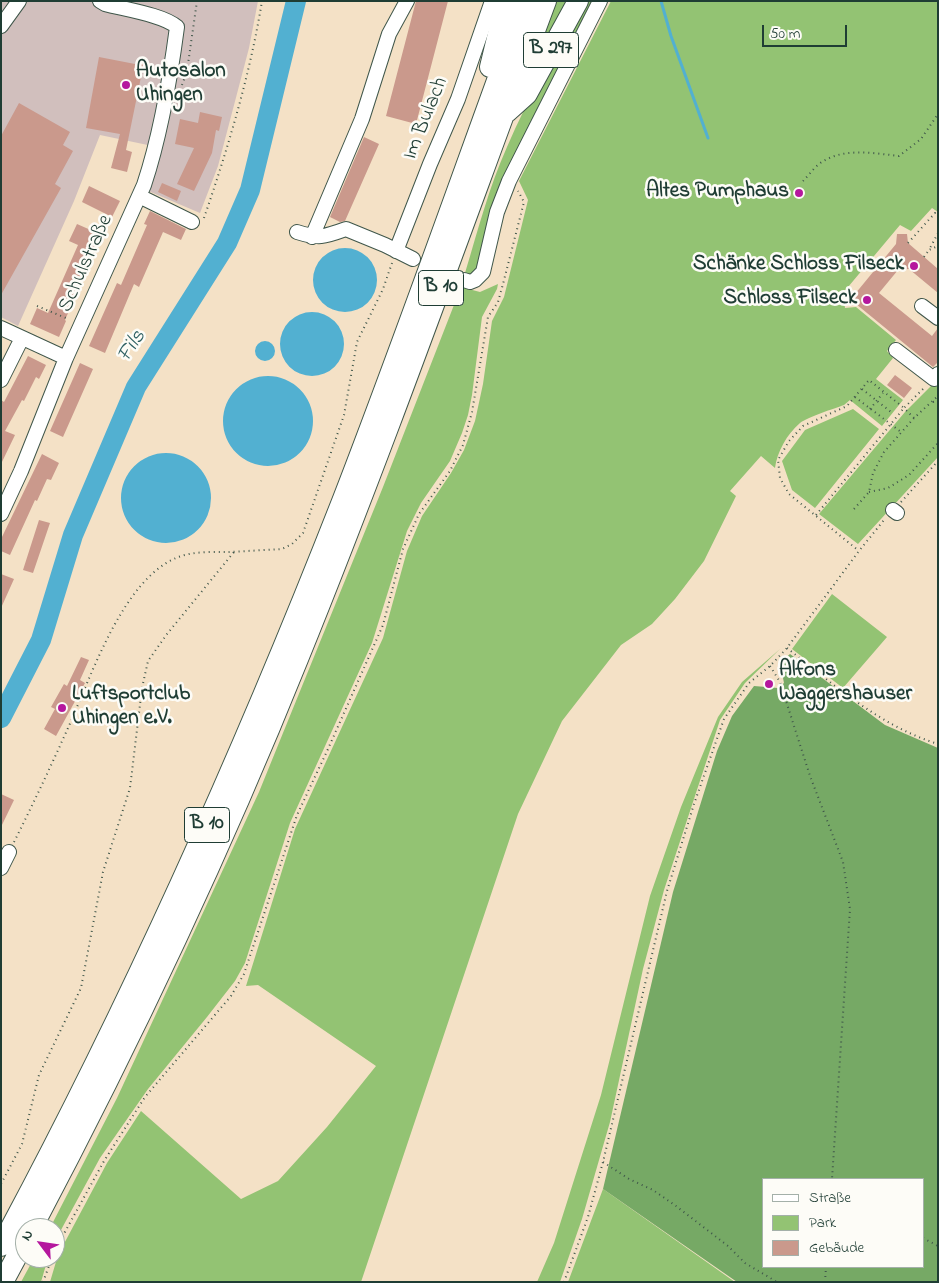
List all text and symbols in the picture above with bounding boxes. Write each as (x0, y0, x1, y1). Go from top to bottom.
scale bar (764, 15, 849, 47)
text: 50 m (770, 23, 800, 45)
road number: B 297 (524, 32, 578, 68)
place label: Autosalon Uhingen (136, 60, 226, 110)
street label: Im Bulach (399, 74, 455, 164)
marker: Autosalon Uhingen (120, 79, 132, 91)
place label: Altes Pumphaus (646, 180, 789, 206)
marker: Altes Pumphaus (793, 187, 805, 199)
street label: Schulstraße (54, 211, 120, 317)
place label: Schänke Schloss Filseck (693, 253, 904, 279)
marker: Schänke Schloss Filseck (908, 260, 920, 272)
road number: B 10 (418, 270, 464, 306)
place label: Schloss Filseck (724, 287, 857, 313)
marker: Schloss Filseck (861, 294, 873, 306)
water label: Fils (113, 326, 153, 368)
place label: Alfons Waggershauser (779, 659, 912, 709)
marker: Alfons Waggershauser (763, 678, 775, 690)
place label: Luftsportclub Uhingen e.V. (72, 683, 190, 733)
marker: Luftsportclub Uhingen e.V. (56, 702, 68, 714)
road number: B 10 (184, 808, 230, 842)
legend (762, 1178, 924, 1268)
text: Straße (809, 1187, 851, 1209)
text: Park (809, 1212, 836, 1234)
north arrow (15, 1218, 65, 1268)
text: N (16, 1226, 39, 1245)
text: Gebäude (809, 1237, 864, 1259)

